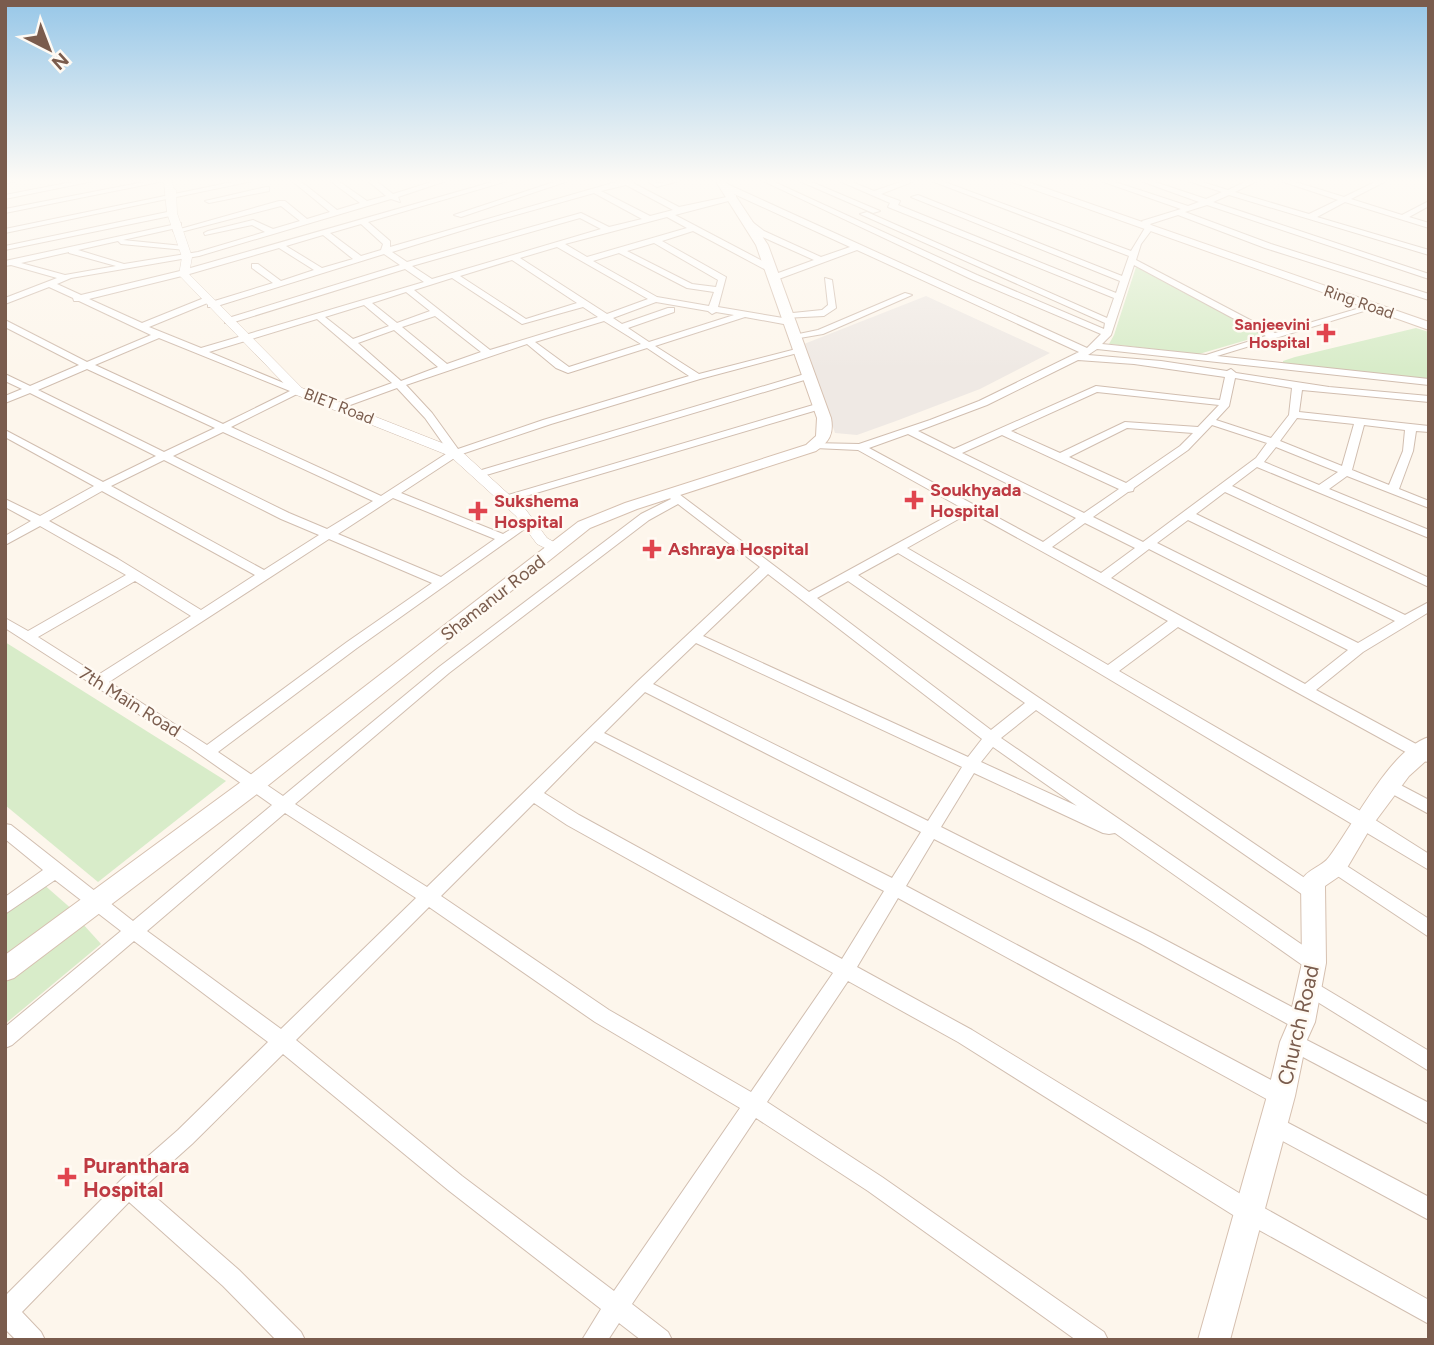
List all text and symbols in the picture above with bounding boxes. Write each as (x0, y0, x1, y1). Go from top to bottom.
north arrow (14, 14, 84, 84)
text: N (47, 48, 73, 75)
street label: Ring Road (1321, 281, 1397, 323)
place label: Sanjeevini Hospital (1234, 315, 1310, 352)
marker: Sanjeevini Hospital (1316, 323, 1336, 343)
street label: BIET Road (301, 384, 377, 428)
place label: Soukhyada Hospital (930, 479, 1021, 522)
place label: Sukshema Hospital (494, 490, 579, 533)
marker: Soukhyada Hospital (904, 490, 924, 510)
marker: Sukshema Hospital (468, 501, 488, 521)
place label: Ashraya Hospital (668, 538, 809, 560)
marker: Ashraya Hospital (642, 539, 662, 559)
street label: Shamanur Road (436, 550, 550, 646)
street label: 7th Main Road (75, 662, 185, 742)
street label: Church Road (1272, 963, 1324, 1087)
place label: Puranthara Hospital (83, 1153, 189, 1202)
marker: Puranthara Hospital (57, 1167, 77, 1187)

